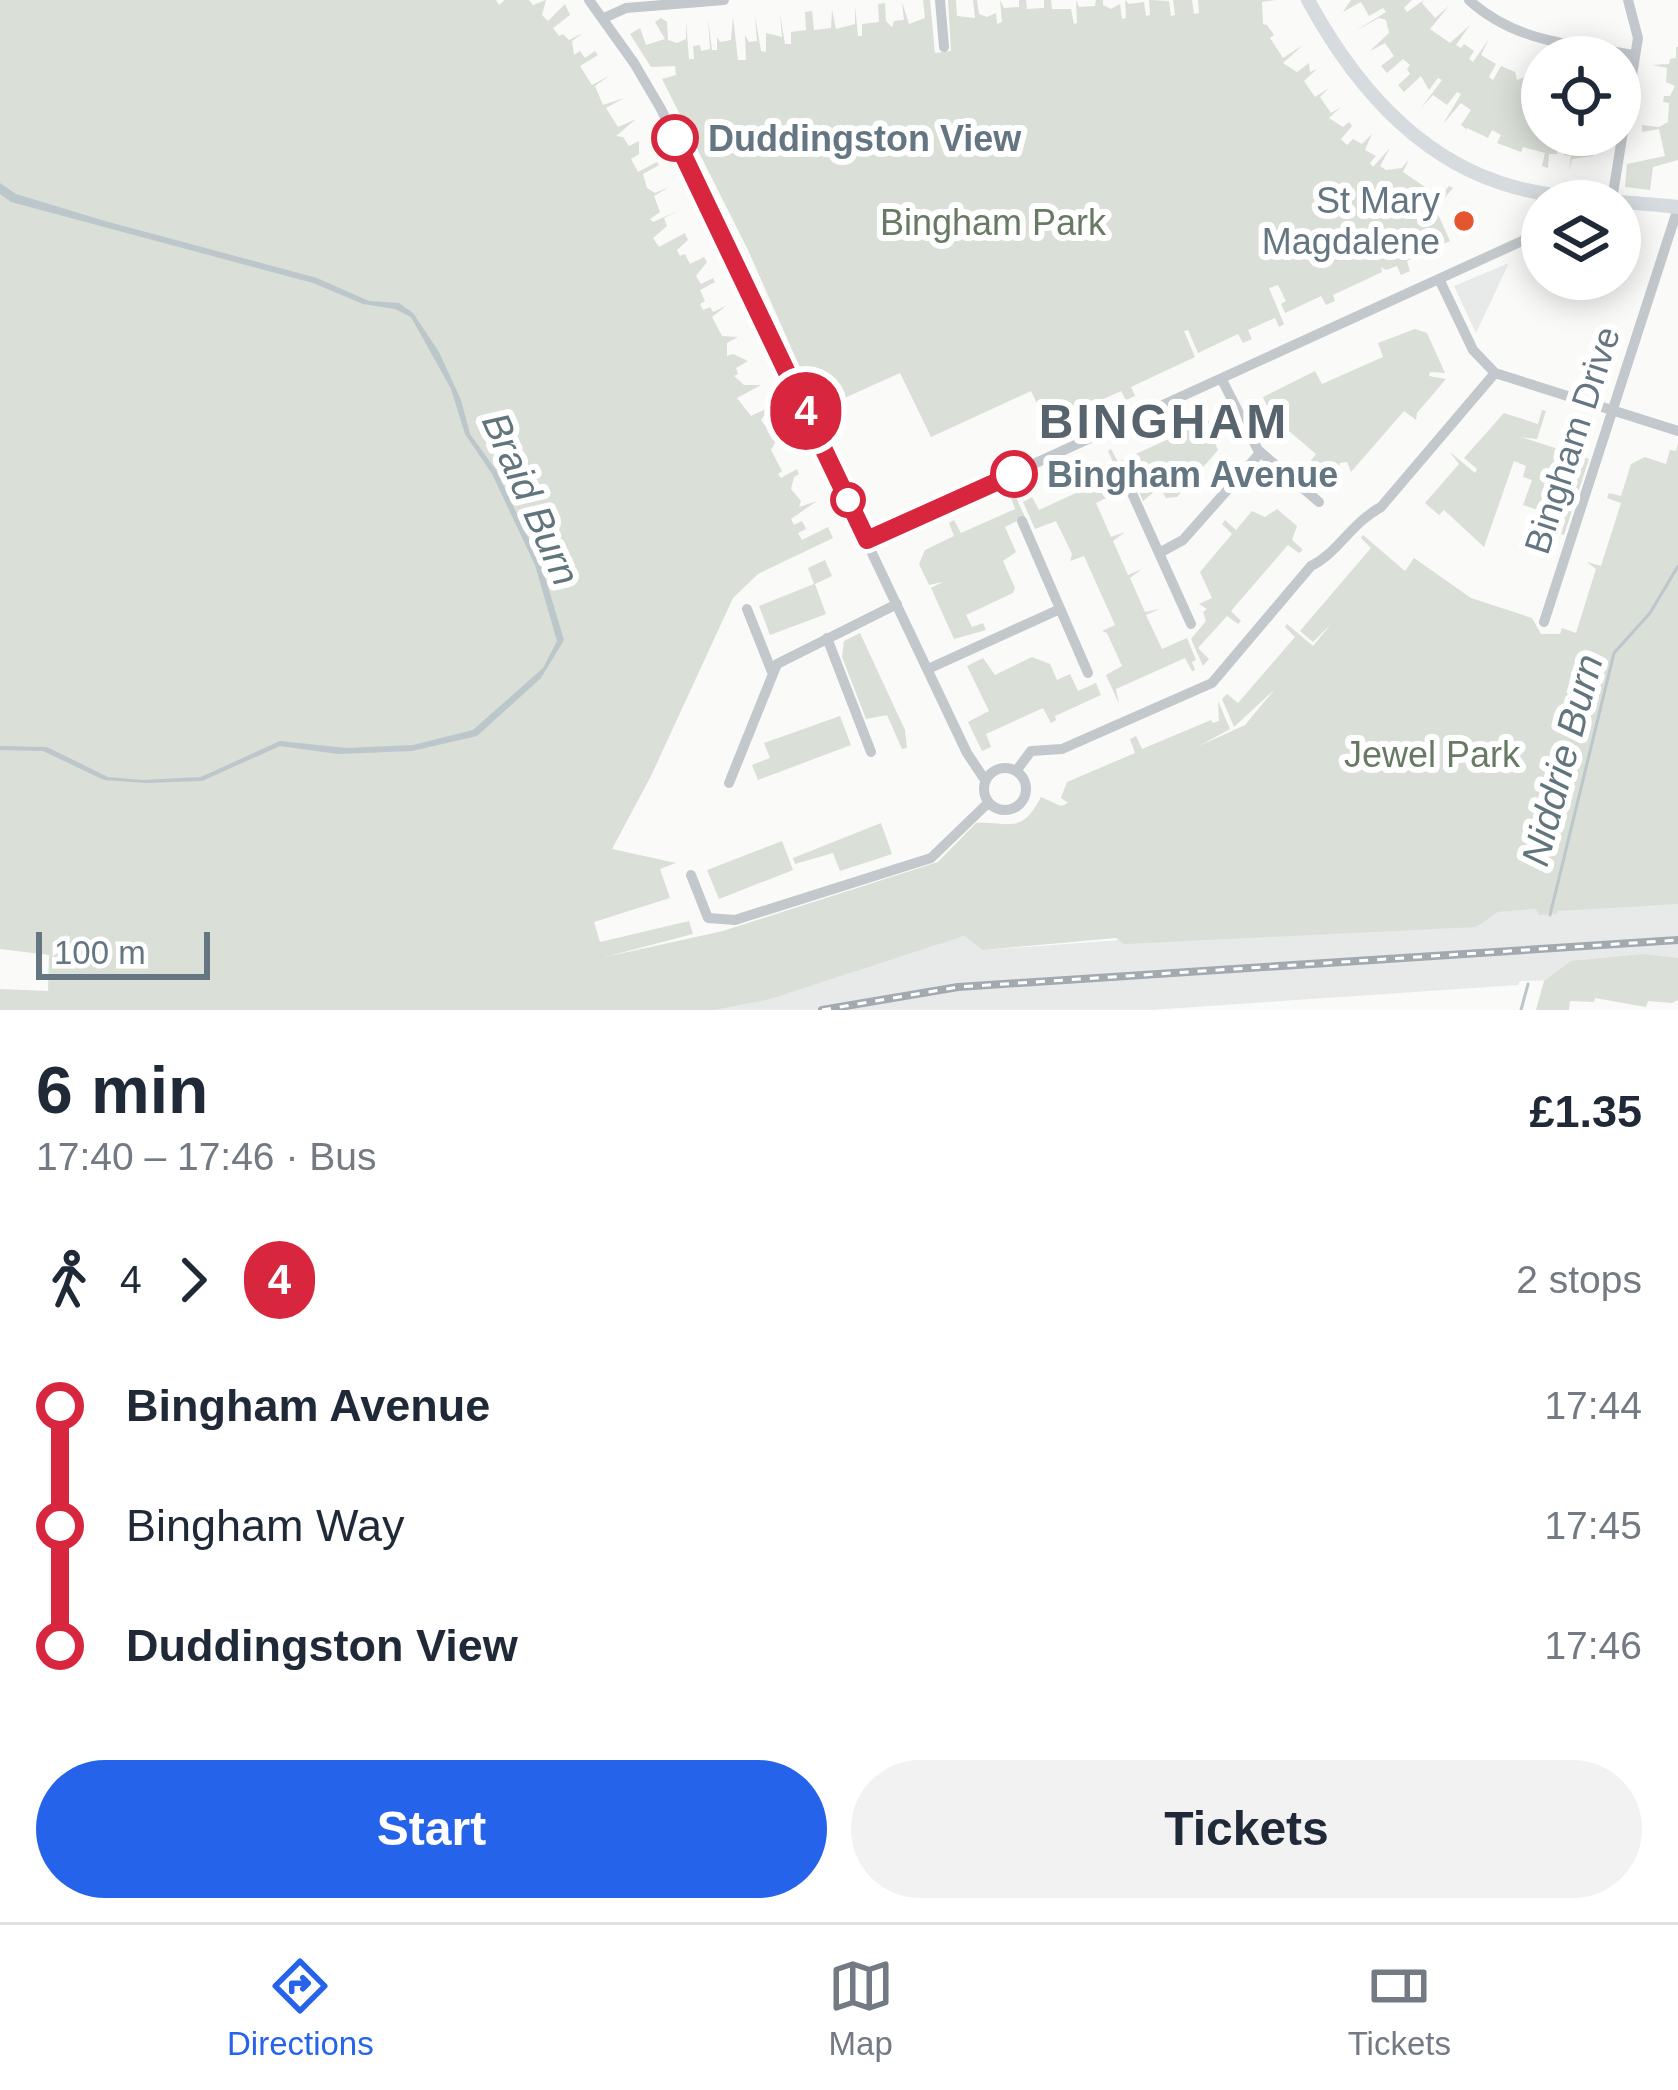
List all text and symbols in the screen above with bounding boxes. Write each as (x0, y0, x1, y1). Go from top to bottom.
map controls (1521, 36, 1641, 300)
button: locate (1521, 36, 1641, 156)
marker: Duddingston View (653, 116, 697, 160)
place label: Duddingston View (708, 118, 1022, 159)
place label: St Mary Magdalene (1262, 180, 1440, 262)
button: layers (1521, 180, 1641, 300)
park label: Bingham Park (880, 202, 1107, 243)
marker: St Mary Magdalene (1451, 208, 1477, 234)
street label: Bingham Drive (1516, 321, 1628, 559)
line badge: 4 (767, 372, 845, 450)
text: 4 (794, 387, 818, 434)
district label: BINGHAM (1039, 395, 1289, 448)
water label: Braid Burn (474, 406, 588, 592)
marker: Bingham Avenue (992, 452, 1036, 496)
place label: Bingham Avenue (1047, 454, 1338, 495)
unlabelled marker (832, 484, 864, 516)
water label: Niddrie Burn (1513, 650, 1611, 870)
park label: Jewel Park (1344, 734, 1521, 775)
scale bar (36, 926, 210, 979)
text: 100 m (54, 934, 146, 971)
text: 6 min (36, 1053, 208, 1127)
text: £1.35 (1529, 1086, 1642, 1137)
text: 17:40 – 17:46 · Bus (36, 1135, 376, 1178)
icon: walk (36, 1247, 102, 1313)
icon: forward (160, 1247, 226, 1313)
text: 4 (268, 1256, 291, 1303)
text: 4 (120, 1258, 142, 1301)
text: 2 stops (1516, 1258, 1642, 1301)
text: Bingham Avenue (126, 1380, 490, 1431)
text: 17:44 (1544, 1384, 1642, 1427)
text: Bingham Way (126, 1500, 404, 1551)
text: 17:45 (1544, 1504, 1642, 1547)
text: Duddingston View (126, 1620, 518, 1671)
text: 17:46 (1544, 1624, 1642, 1667)
button: Start (36, 1760, 827, 1898)
button: Tickets (851, 1760, 1642, 1898)
tab: Directions (227, 1953, 374, 2063)
tab: Map (828, 1953, 894, 2063)
tab: Tickets (1348, 1953, 1451, 2063)

